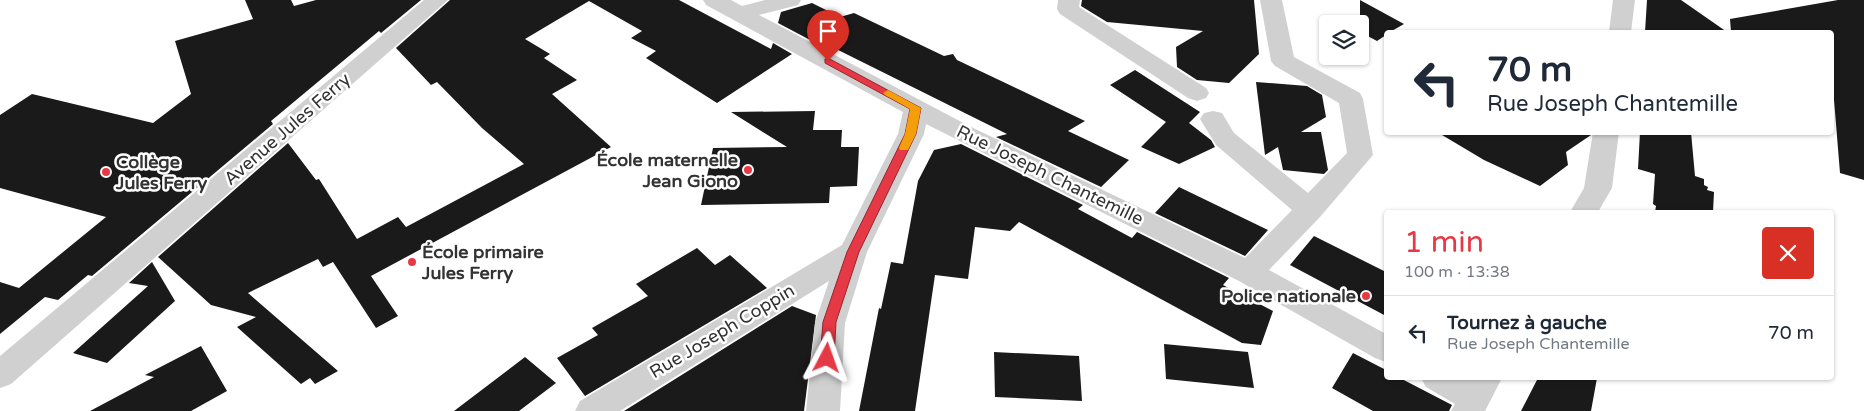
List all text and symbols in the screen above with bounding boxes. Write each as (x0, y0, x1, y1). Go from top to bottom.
pin (807, 10, 849, 61)
map controls (1319, 15, 1369, 65)
button: layers (1319, 15, 1369, 65)
icon: arrive (814, 17, 842, 45)
text: 70 m (1487, 49, 1572, 91)
icon: left (1404, 50, 1469, 115)
street label: Avenue Jules Ferry (219, 68, 355, 190)
text: Rue Joseph Chantemille (1487, 91, 1738, 117)
street label: Rue Joseph Chantemille (953, 120, 1147, 230)
place label: École maternelle Jean Giono (596, 149, 738, 192)
place label: Collège Jules Ferry (115, 151, 208, 194)
marker: École maternelle Jean Giono (742, 164, 754, 176)
marker: Collège Jules Ferry (100, 166, 112, 178)
text: 1 min (1404, 224, 1484, 261)
button: close (1762, 227, 1814, 279)
place label: École primaire Jules Ferry (421, 241, 544, 284)
marker: École primaire Jules Ferry (406, 256, 418, 268)
text: 100 m · 13:38 (1404, 262, 1510, 282)
street label: Rue Joseph Coppin (646, 279, 798, 383)
place label: Police nationale (1221, 285, 1356, 307)
marker: Police nationale (1360, 290, 1372, 302)
text: Tournez à gauche (1447, 312, 1607, 334)
icon: left (1404, 319, 1432, 347)
text: 70 m (1768, 322, 1814, 344)
position arrow (800, 331, 852, 383)
text: Rue Joseph Chantemille (1447, 334, 1629, 354)

